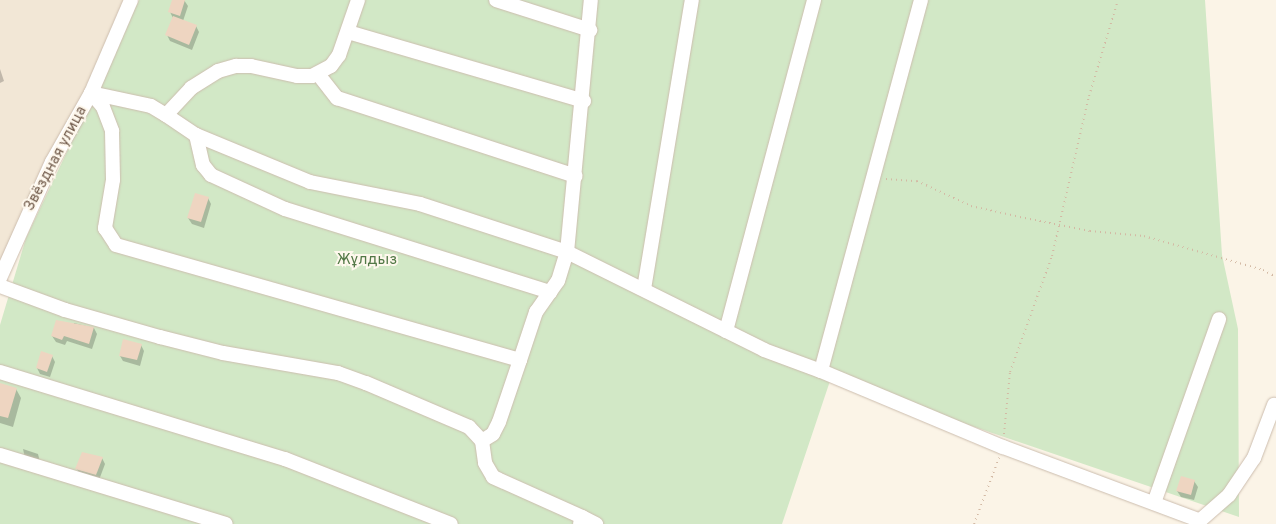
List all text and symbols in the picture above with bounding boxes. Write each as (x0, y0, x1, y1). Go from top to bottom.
street label: Звёздная улица (21, 104, 91, 214)
park label: Жұлдыз (337, 252, 397, 270)

